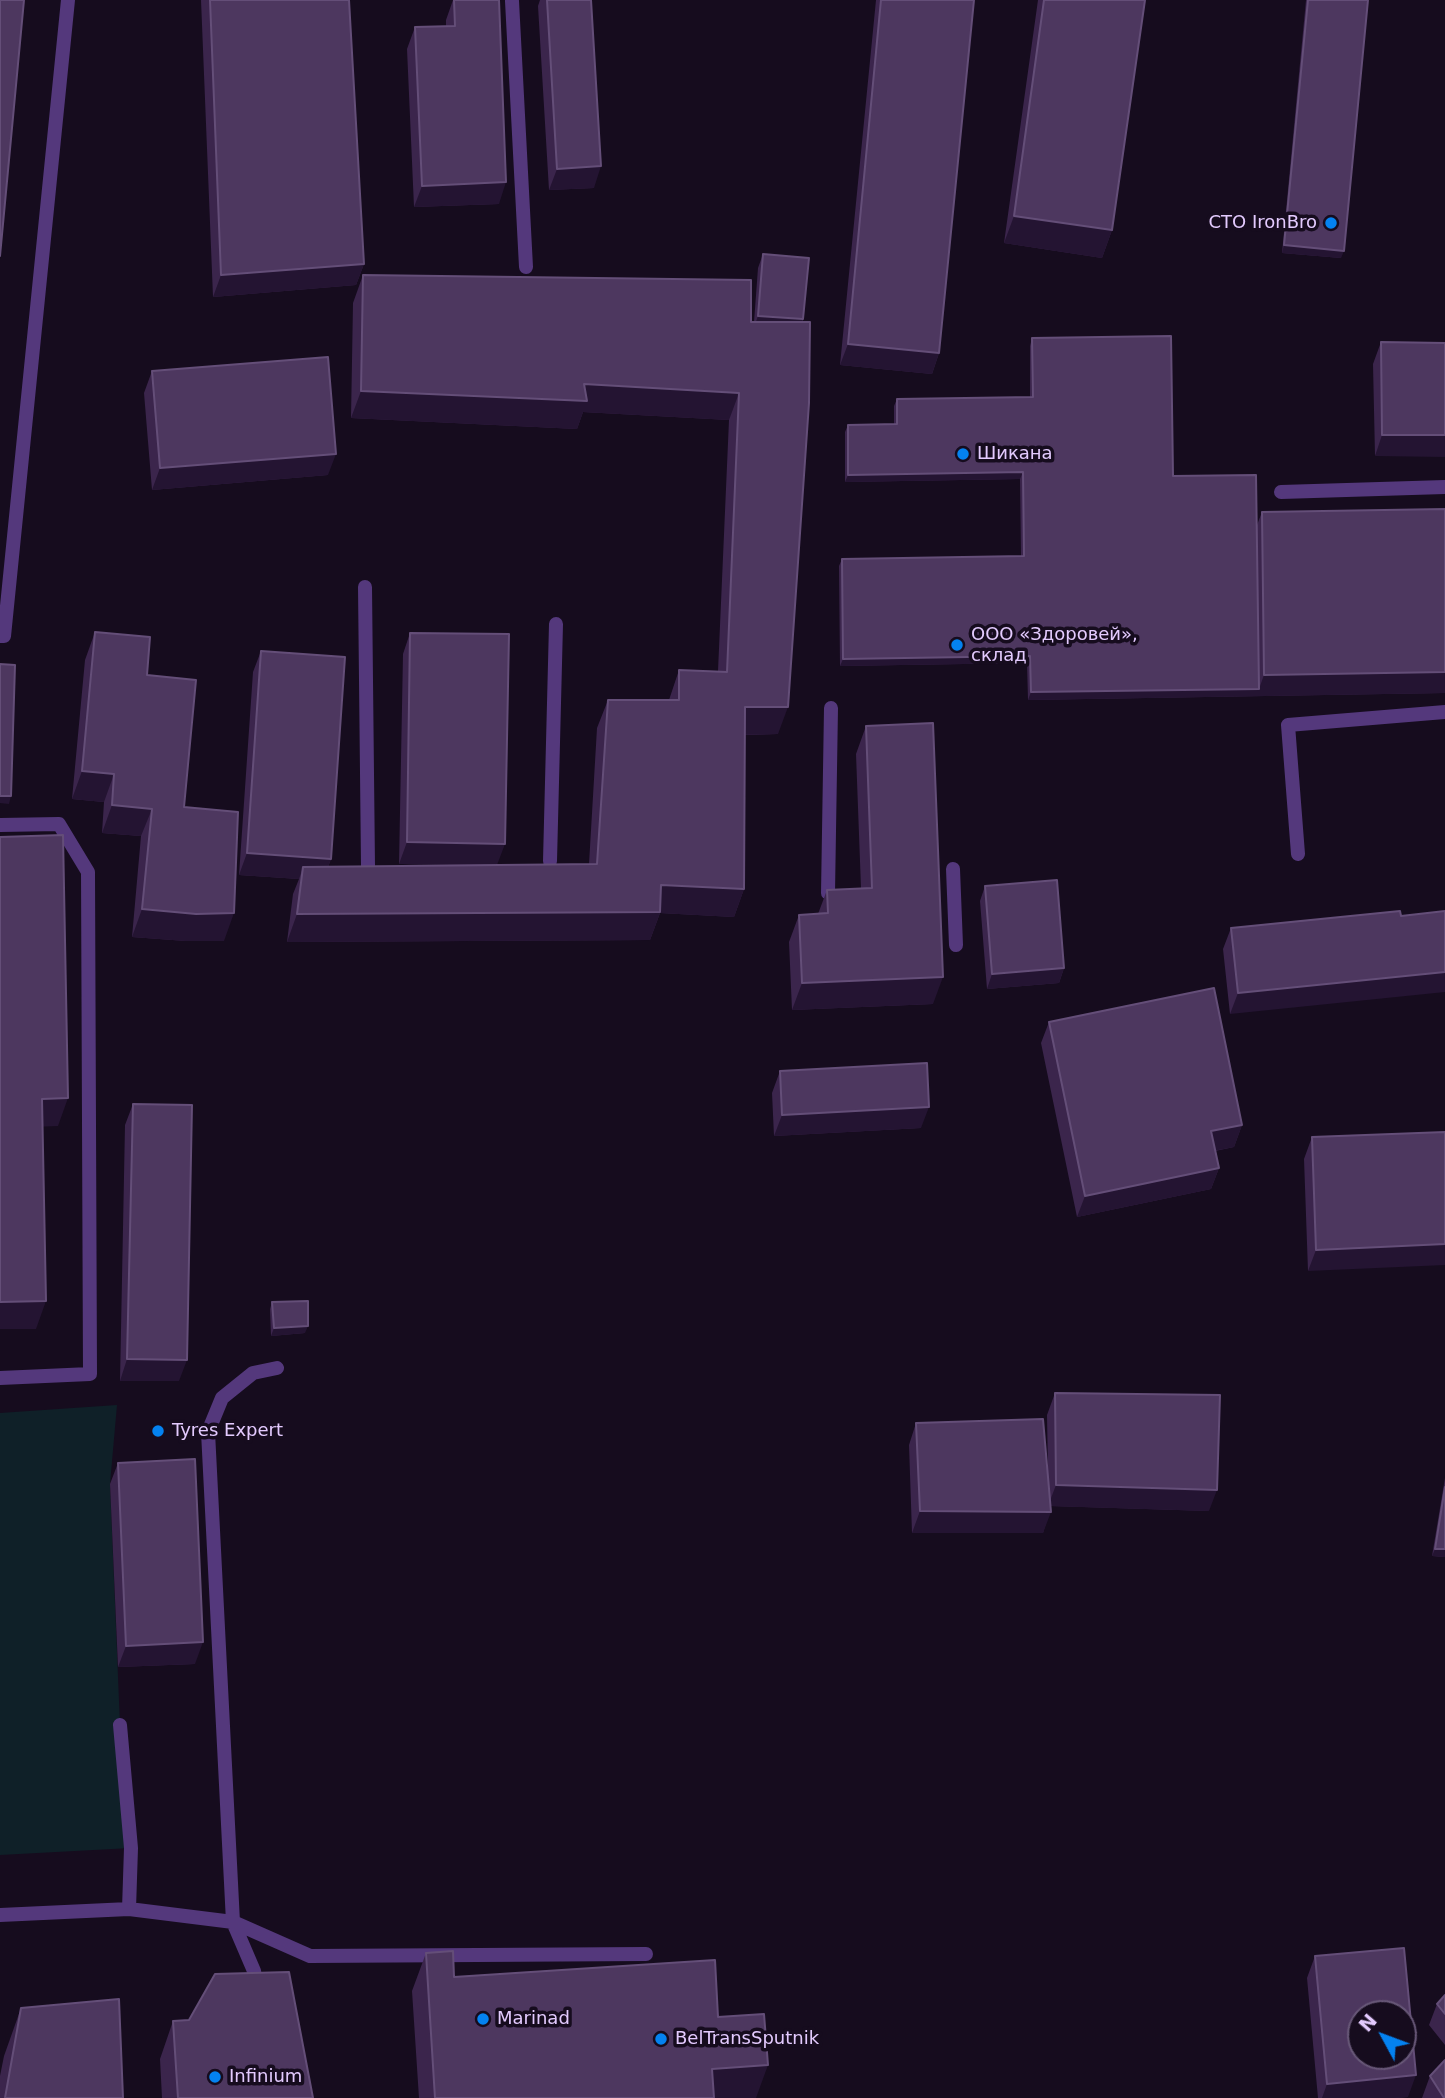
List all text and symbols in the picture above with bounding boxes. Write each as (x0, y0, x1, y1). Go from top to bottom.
place label: СТО IronBro (1208, 212, 1317, 234)
marker: СТО IronBro (1323, 215, 1339, 231)
place label: Шикана (977, 443, 1053, 465)
marker: Шикана (955, 446, 971, 462)
place label: ООО «Здоровей», склад (971, 624, 1138, 666)
marker: ООО «Здоровей», склад (949, 637, 965, 653)
place label: Tyres Expert (172, 1420, 283, 1442)
marker: Tyres Expert (150, 1423, 166, 1439)
north arrow (1347, 2000, 1417, 2070)
place label: Marinad (497, 2008, 570, 2030)
text: N (1354, 2009, 1381, 2036)
marker: Marinad (475, 2011, 491, 2027)
place label: BelTransSputnik (675, 2028, 819, 2050)
marker: BelTransSputnik (653, 2031, 669, 2047)
place label: Infinium (229, 2066, 302, 2088)
marker: Infinium (207, 2069, 223, 2085)

